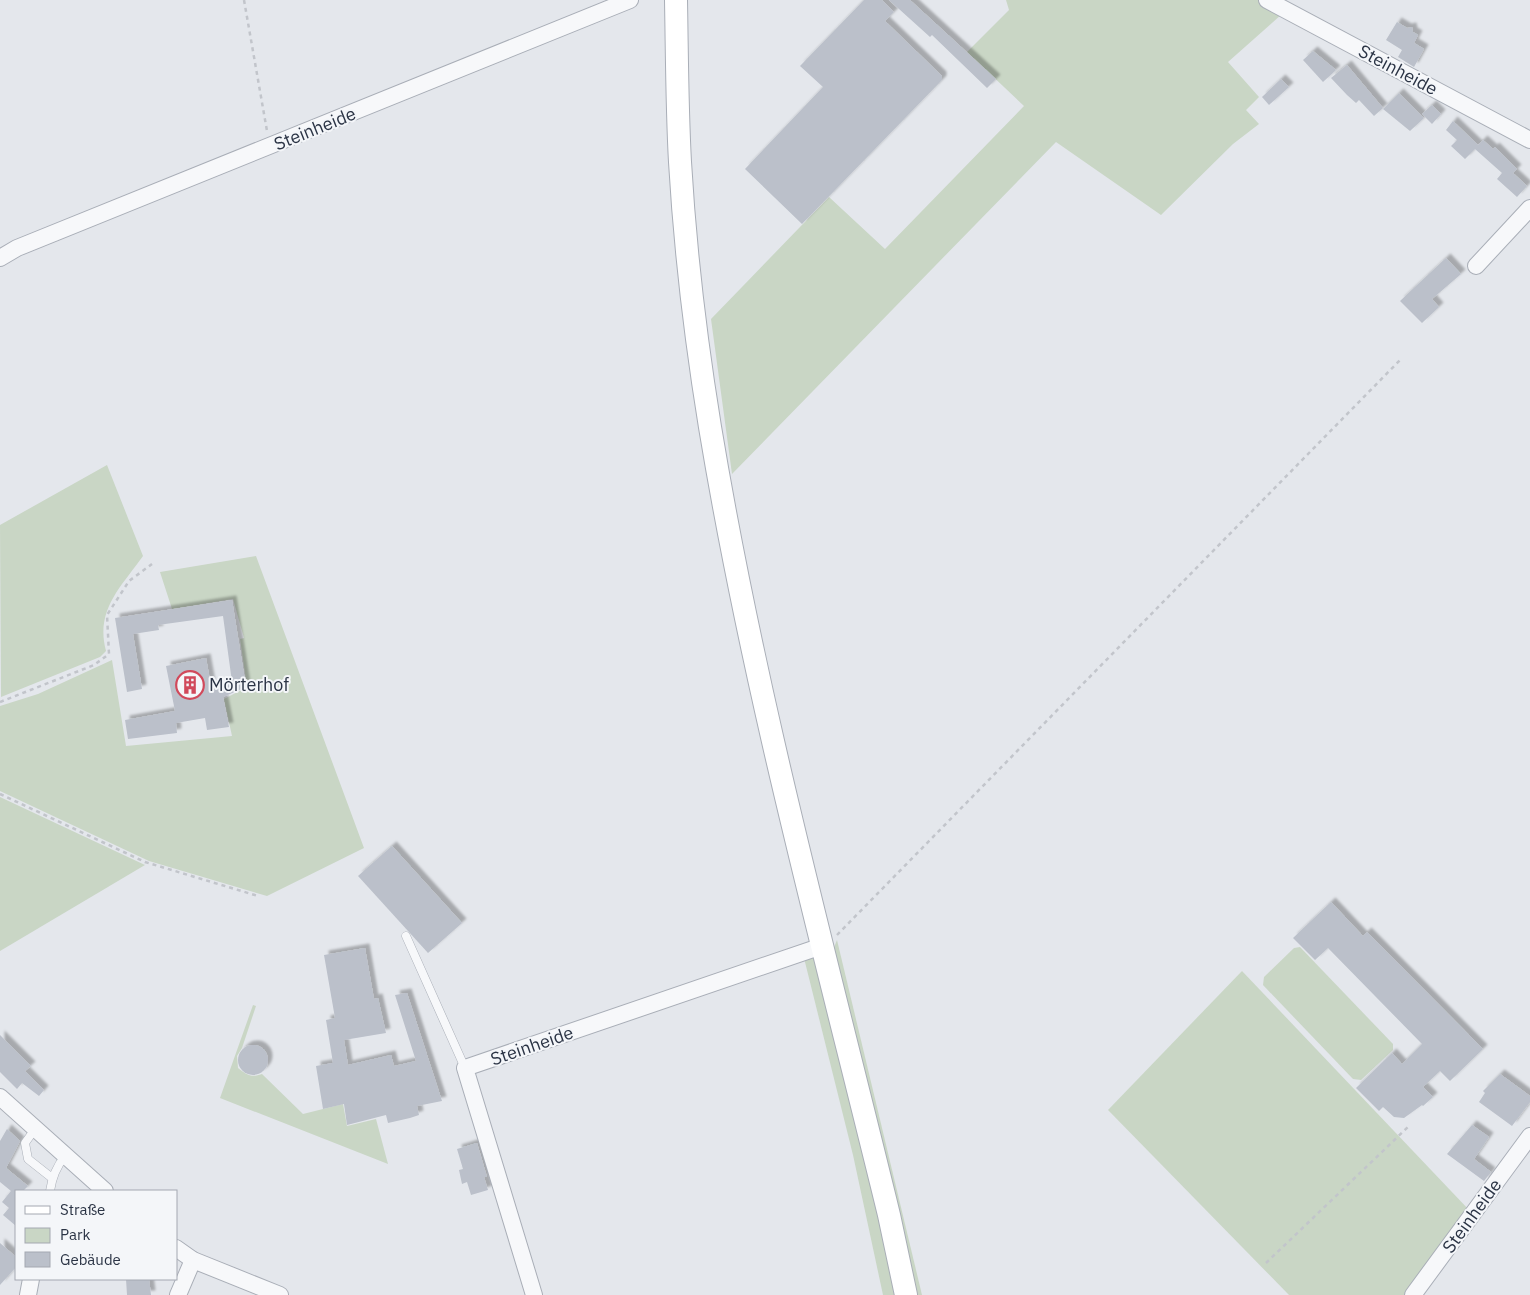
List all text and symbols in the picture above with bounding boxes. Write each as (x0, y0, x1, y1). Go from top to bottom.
street label: Steinheide (1355, 39, 1442, 100)
street label: Steinheide (271, 102, 359, 155)
building icon: Mörterhof (175, 670, 205, 700)
place label: Mörterhof (209, 673, 289, 696)
street label: Steinheide (487, 1021, 576, 1070)
street label: Steinheide (1437, 1174, 1506, 1257)
legend (15, 1190, 178, 1280)
text: Straße (60, 1200, 105, 1219)
text: Park (60, 1225, 90, 1244)
text: Gebäude (60, 1250, 121, 1269)

